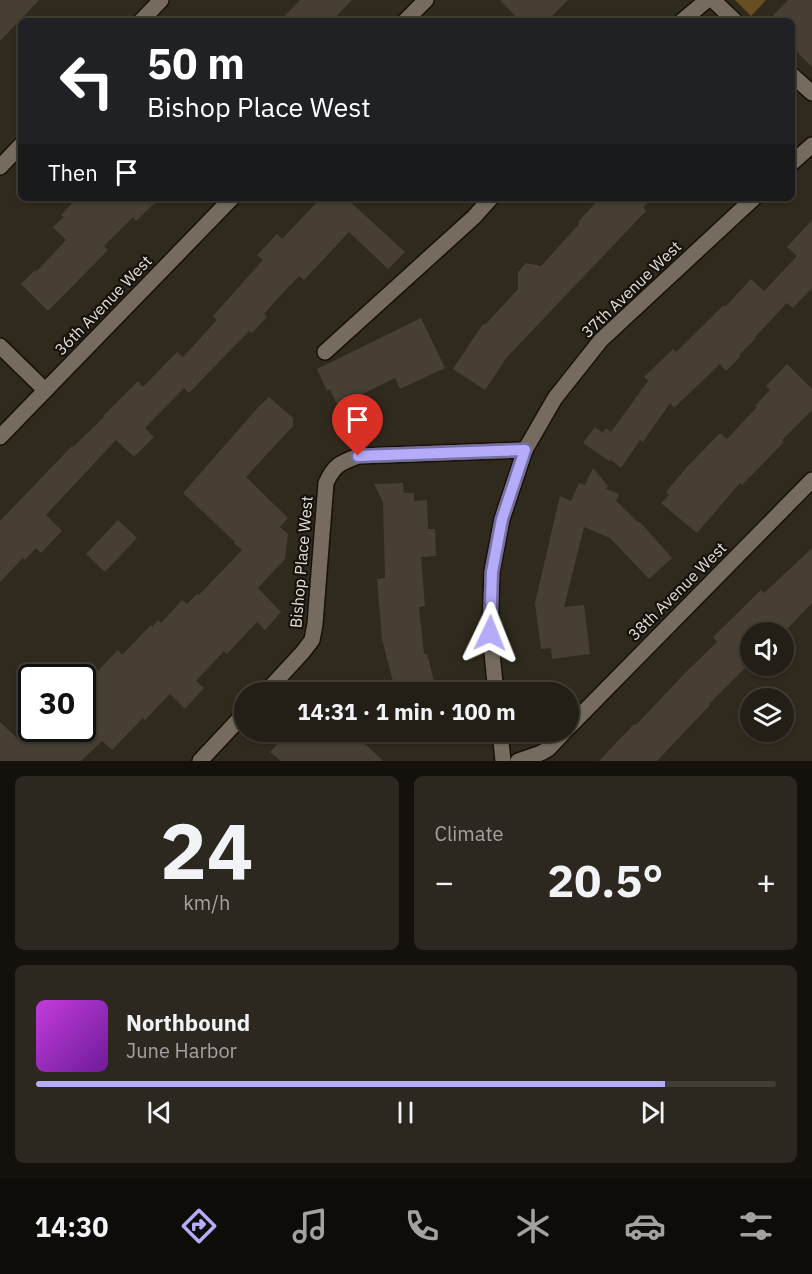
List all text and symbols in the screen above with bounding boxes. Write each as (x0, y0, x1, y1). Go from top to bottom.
text: 50 m (147, 36, 245, 91)
icon: left (48, 42, 126, 120)
text: Bishop Place West (147, 89, 371, 124)
icon: arrive (110, 156, 143, 189)
text: Then (48, 158, 98, 187)
street label: 37th Avenue West (577, 236, 685, 342)
street label: 36th Avenue West (50, 251, 156, 359)
pin (332, 394, 383, 456)
icon: arrive (341, 403, 374, 436)
street label: Bishop Place West (285, 495, 317, 629)
street label: 38th Avenue West (624, 538, 730, 644)
position arrow (458, 601, 522, 665)
map controls (740, 622, 794, 742)
button: sound (740, 622, 794, 676)
speed limit sign: 30 (18, 664, 96, 742)
button: layers (740, 688, 794, 742)
text: 14:31 · 1 min · 100 m (297, 697, 516, 726)
text: 24 (160, 799, 254, 900)
text: Climate (435, 820, 503, 847)
text: 20.5° (547, 851, 663, 909)
text: − (435, 860, 454, 903)
text: + (756, 860, 776, 903)
text: km/h (183, 889, 230, 916)
text: Northbound (126, 1008, 250, 1037)
text: June Harbor (126, 1037, 237, 1064)
icon: previous (143, 1096, 176, 1129)
icon: pause (389, 1096, 422, 1129)
icon: next (636, 1096, 669, 1129)
icon: directions (178, 1205, 220, 1247)
icon: music (289, 1205, 331, 1247)
icon: phone (401, 1205, 443, 1247)
icon: climate (512, 1205, 554, 1247)
icon: car (624, 1205, 666, 1247)
icon: filters (735, 1205, 777, 1247)
text: 14:30 (35, 1209, 108, 1244)

